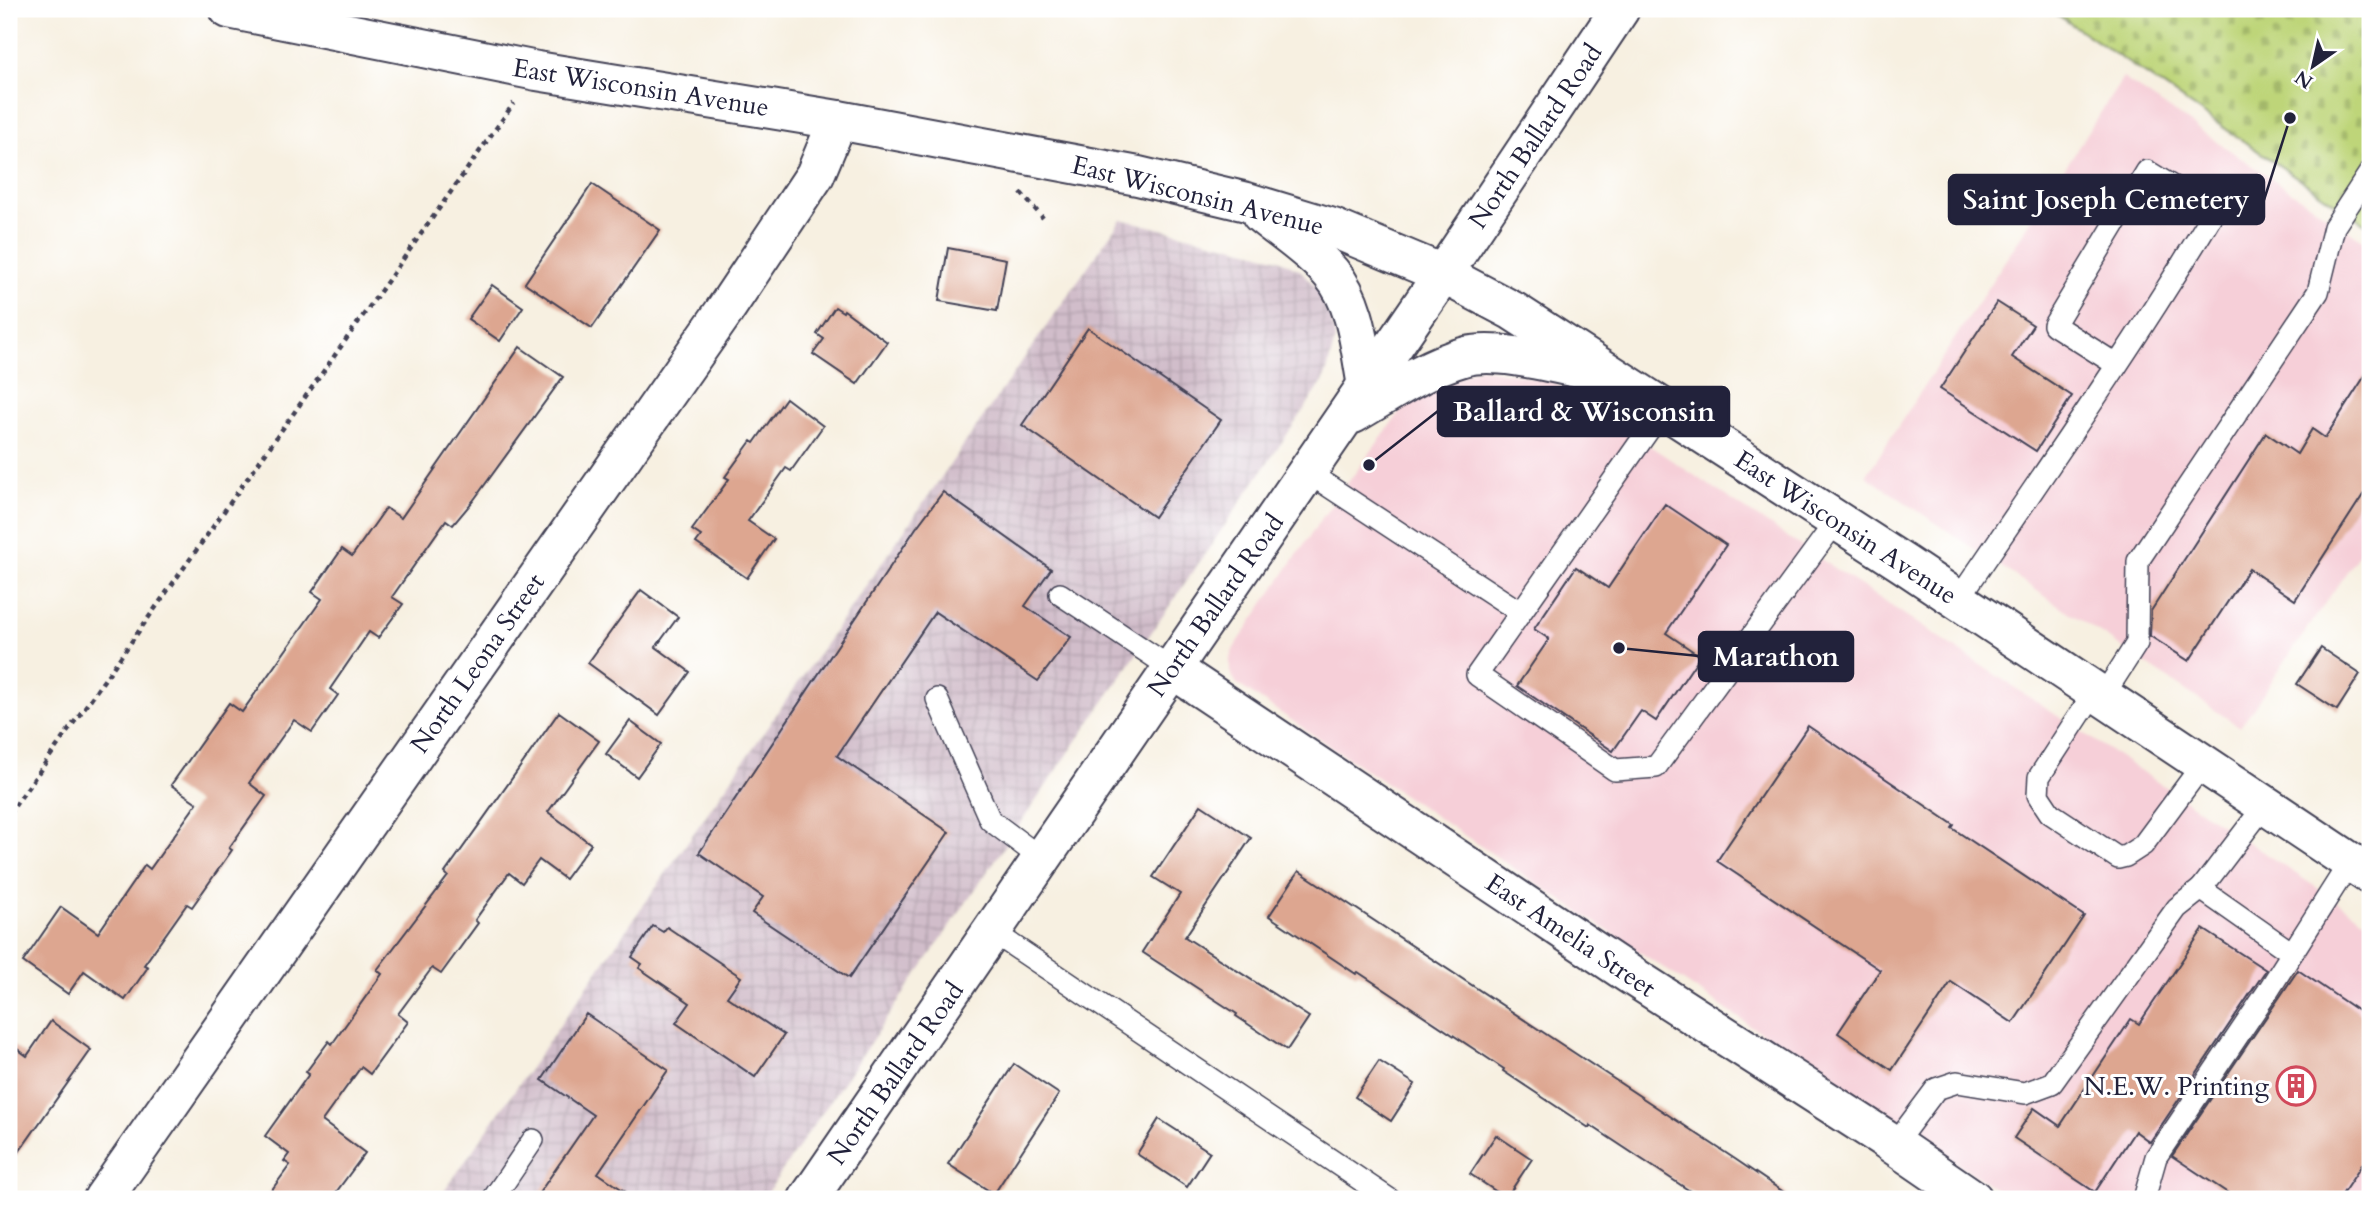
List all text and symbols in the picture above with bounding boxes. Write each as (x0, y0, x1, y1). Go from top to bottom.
north arrow (2278, 32, 2348, 102)
street label: North Ballard Road (1461, 37, 1610, 236)
street label: East Wisconsin Avenue (510, 50, 771, 125)
text: N (2290, 64, 2318, 95)
street label: East Wisconsin Avenue (1068, 147, 1328, 244)
callout: Saint Joseph Cemetery (1949, 175, 2264, 224)
text: Saint Joseph Cemetery (1963, 181, 2249, 219)
callout: Ballard & Wisconsin (1438, 387, 1729, 436)
text: Ballard & Wisconsin (1453, 393, 1715, 431)
street label: East Wisconsin Avenue (1728, 442, 1964, 613)
street label: North Ballard Road (1139, 507, 1292, 704)
street label: North Leona Street (402, 566, 553, 760)
callout: Marathon (1699, 632, 1853, 681)
text: Marathon (1713, 638, 1839, 676)
street label: East Amelia Street (1479, 865, 1663, 1005)
street label: North Ballard Road (819, 975, 972, 1172)
building icon: N.E.W. Printing (2275, 1065, 2317, 1107)
place label: N.E.W. Printing (2083, 1069, 2269, 1104)

